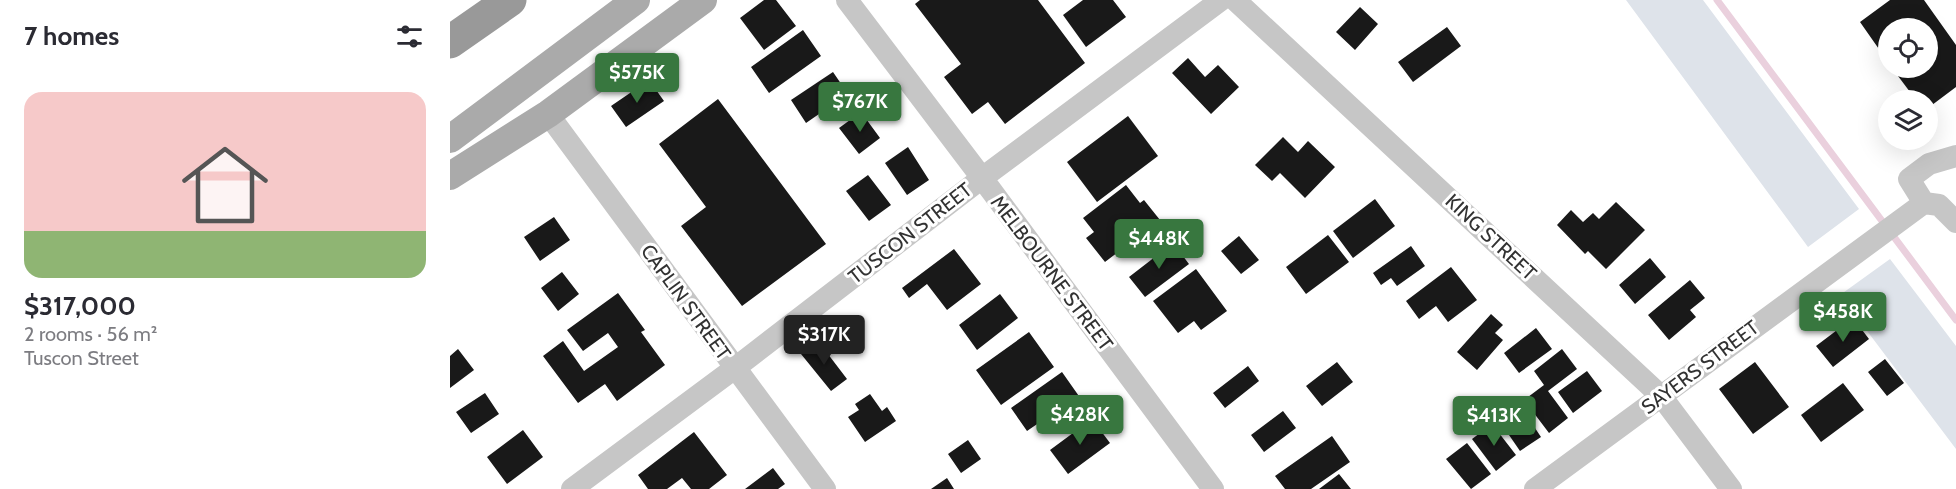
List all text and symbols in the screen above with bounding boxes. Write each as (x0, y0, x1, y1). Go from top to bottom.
map controls (1878, 18, 1938, 150)
button: locate (1878, 18, 1938, 78)
text: 7 homes (24, 20, 119, 52)
icon: filters (393, 20, 426, 53)
pin: $575K (595, 53, 679, 104)
text: $575K (609, 60, 665, 84)
pin: $767K (818, 82, 902, 133)
text: $767K (832, 89, 888, 113)
button: layers (1878, 90, 1938, 150)
icon: home (171, 131, 279, 239)
street label: TUSCON STREET (843, 177, 977, 289)
street label: KING STREET (1441, 189, 1542, 285)
street label: MELBOURNE STREET (986, 191, 1118, 356)
pin: $448K (1117, 219, 1201, 270)
text: $448K (1128, 226, 1190, 250)
street label: CAPLIN STREET (636, 240, 736, 365)
text: $317,000 (24, 290, 136, 322)
pin: $458K (1801, 292, 1885, 343)
text: $458K (1813, 299, 1873, 323)
pin: $317K (782, 315, 866, 366)
street label: SAYERS STREET (1637, 315, 1764, 419)
text: 2 rooms · 56 m² (24, 322, 157, 346)
text: $317K (798, 322, 850, 346)
text: Tuscon Street (24, 346, 139, 370)
pin: $428K (1038, 395, 1122, 446)
pin: $413K (1452, 396, 1536, 447)
text: $428K (1050, 402, 1110, 426)
text: $413K (1467, 403, 1521, 427)

